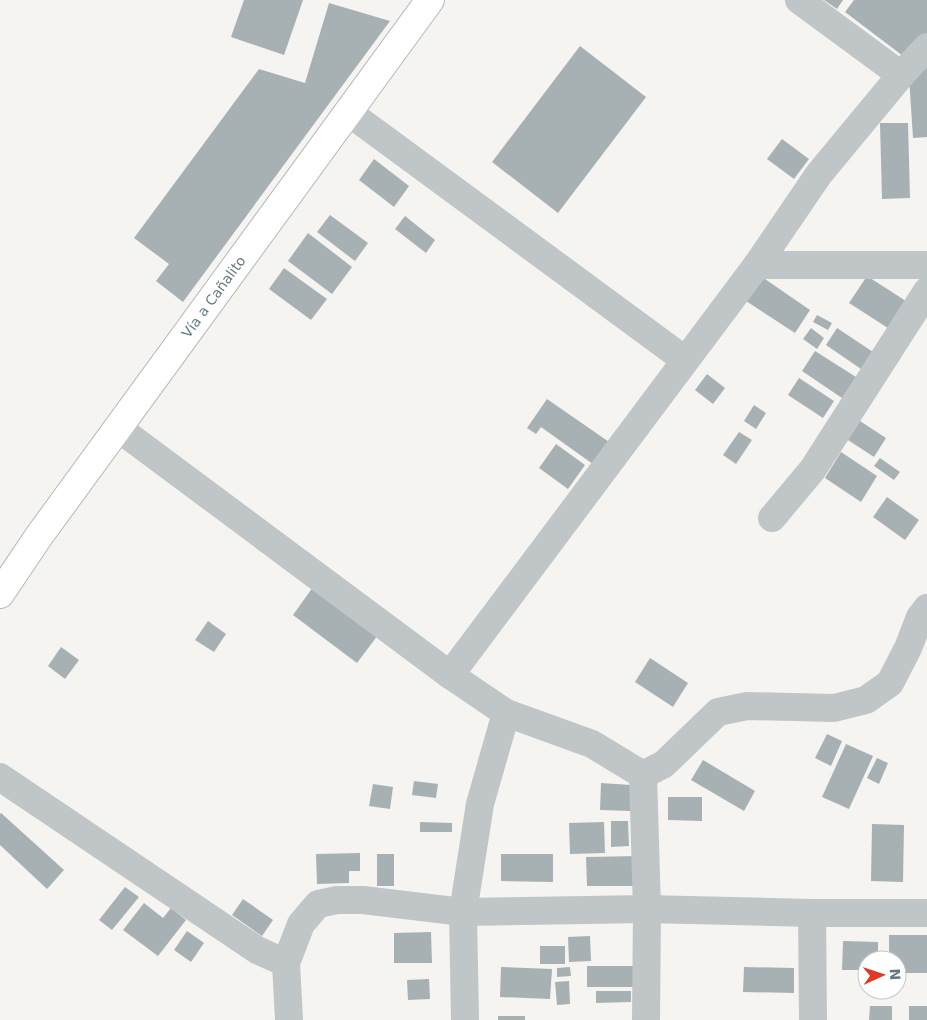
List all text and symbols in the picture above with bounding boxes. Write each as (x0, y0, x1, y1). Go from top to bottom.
street label: Vía a Cañalito (178, 253, 249, 341)
north arrow (857, 950, 907, 1000)
text: N (887, 968, 903, 981)

